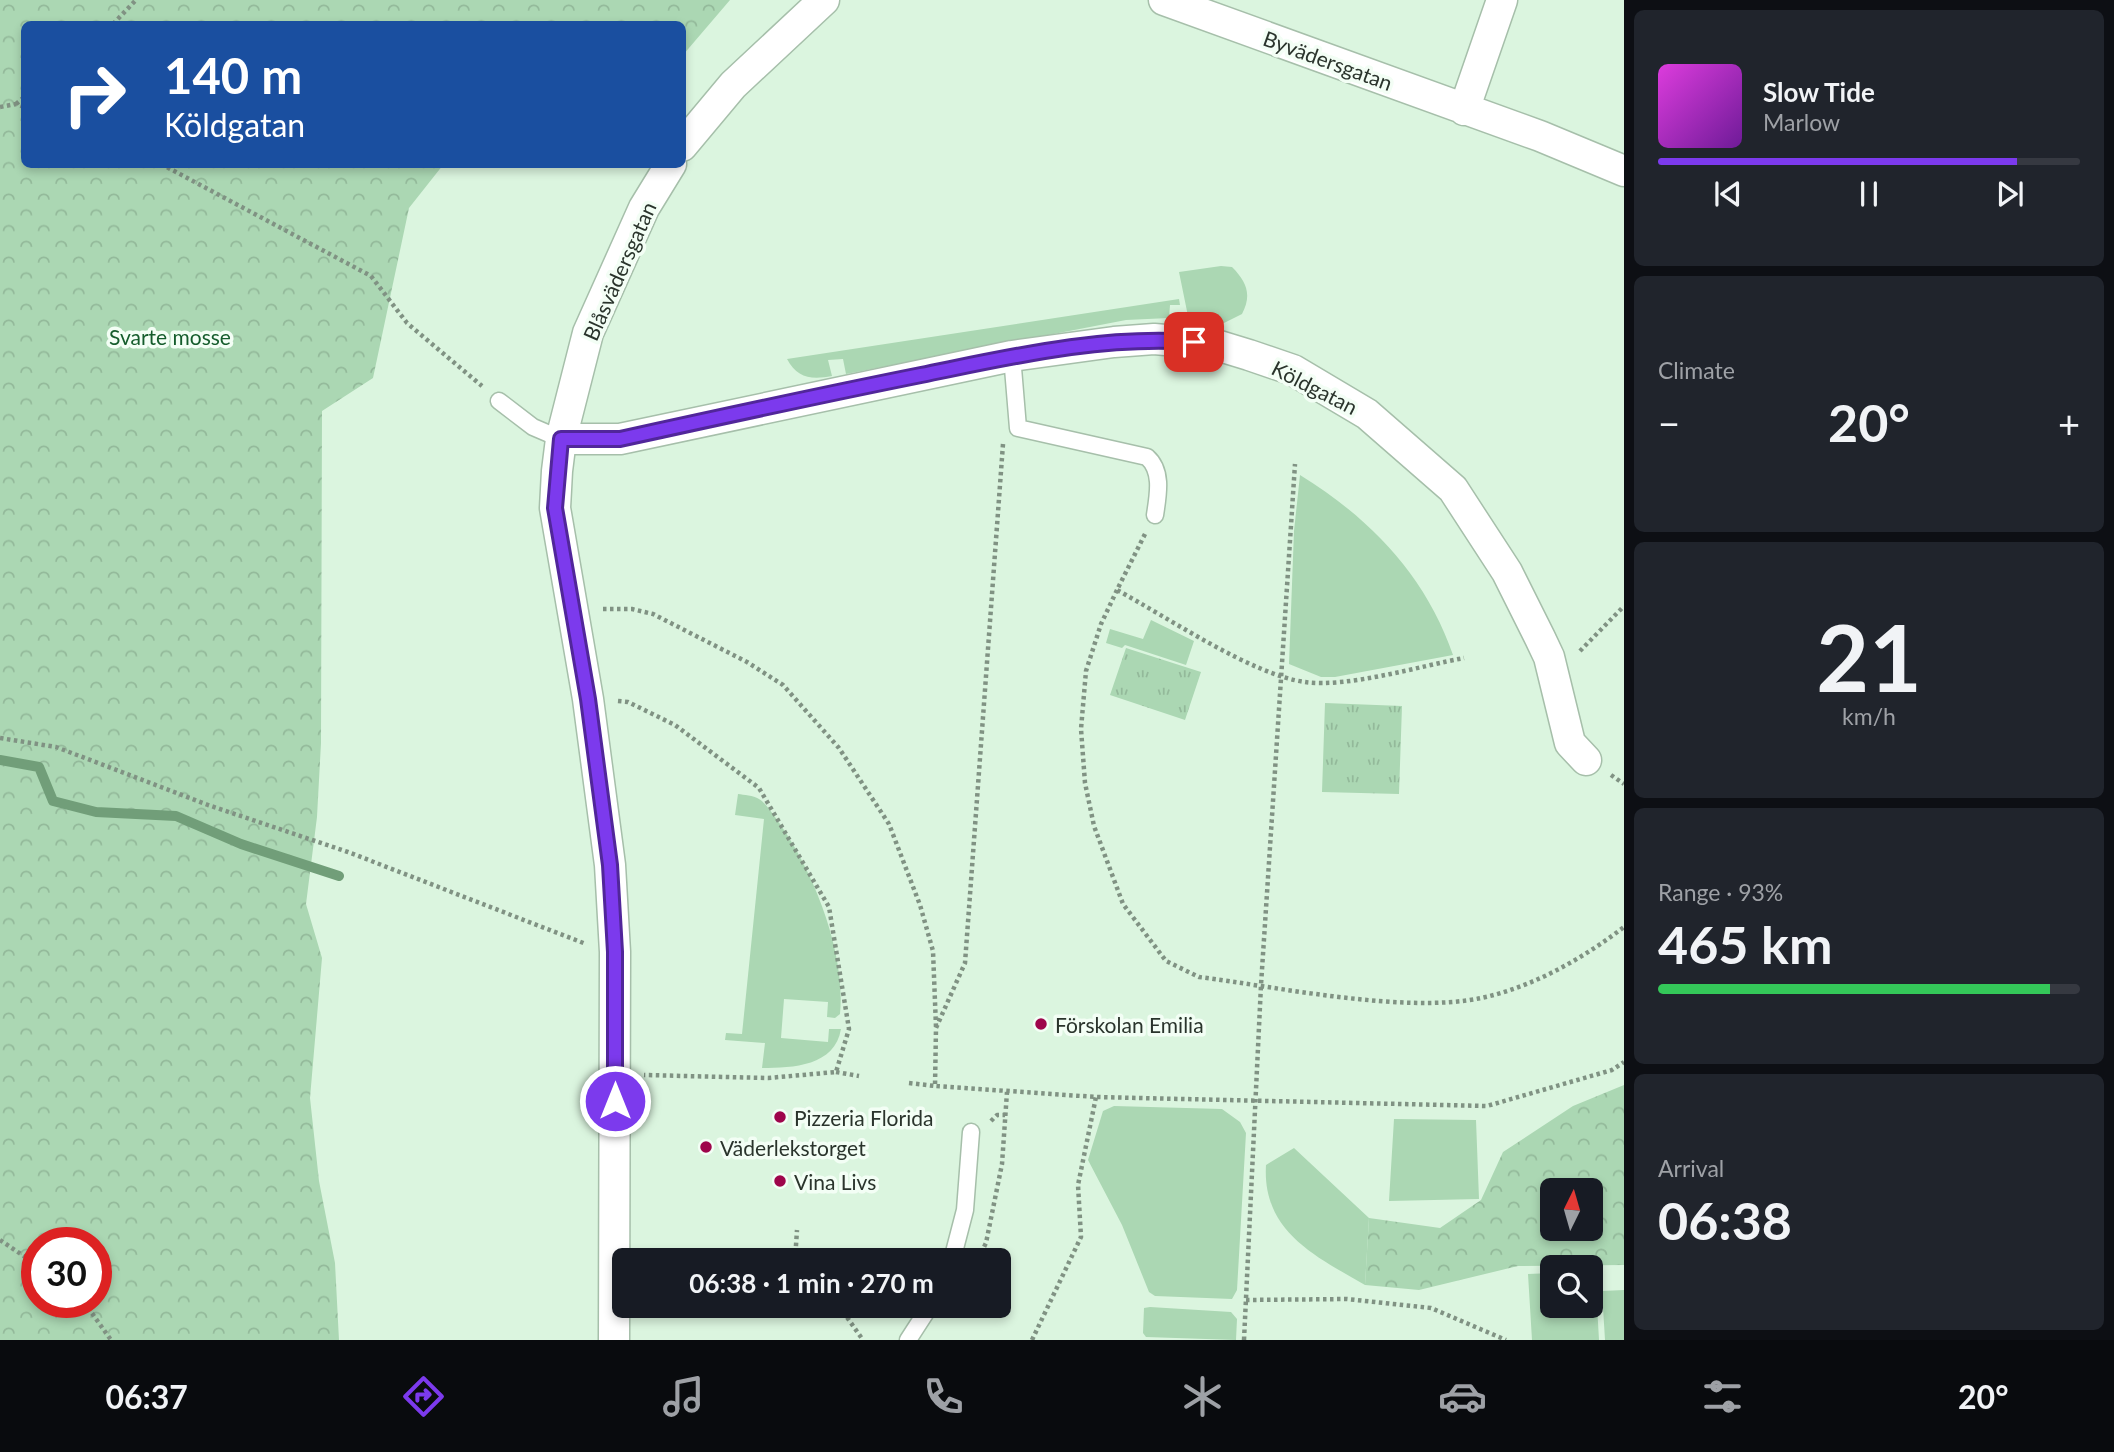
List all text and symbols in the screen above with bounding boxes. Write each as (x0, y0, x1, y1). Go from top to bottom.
street label: Byvädersgatan (1260, 25, 1396, 95)
text: 140 m (164, 46, 302, 104)
icon: right (49, 49, 140, 140)
text: Slow Tide (1763, 76, 1875, 108)
text: Köldgatan (164, 105, 305, 144)
text: Marlow (1763, 108, 1840, 136)
icon: previous (1709, 175, 1747, 213)
icon: pause (1850, 175, 1888, 213)
icon: next (1991, 175, 2029, 213)
street label: Blåsvädersgatan (577, 198, 661, 344)
pin (1164, 312, 1224, 372)
icon: arrive (1175, 323, 1213, 361)
park label: Svarte mosse (109, 324, 231, 349)
street label: Köldgatan (1268, 355, 1362, 419)
text: Climate (1658, 356, 1735, 384)
text: 20° (1828, 391, 1910, 453)
text: − (1658, 400, 1680, 446)
text: + (2058, 400, 2080, 446)
text: 21 (1816, 602, 1922, 711)
text: km/h (1842, 702, 1896, 730)
text: Range · 93% (1658, 878, 1783, 906)
text: 465 km (1658, 913, 1832, 975)
place label: Förskolan Emilia (1055, 1012, 1204, 1037)
marker: Förskolan Emilia (1033, 1016, 1049, 1032)
position arrow (578, 1064, 652, 1138)
place label: Pizzeria Florida (794, 1105, 933, 1130)
marker: Pizzeria Florida (772, 1109, 788, 1125)
place label: Väderlekstorget (720, 1135, 866, 1160)
marker: Väderlekstorget (698, 1139, 714, 1155)
text: Arrival (1658, 1154, 1724, 1182)
place label: Vina Livs (794, 1169, 876, 1194)
marker: Vina Livs (772, 1173, 788, 1189)
north arrow (1540, 1178, 1603, 1241)
map controls (1540, 1178, 1603, 1318)
text: 06:38 (1658, 1189, 1792, 1251)
speed limit sign: 30 (21, 1227, 112, 1318)
button: search (1540, 1255, 1603, 1318)
text: 06:38 · 1 min · 270 m (689, 1267, 934, 1299)
icon: directions (399, 1372, 448, 1421)
icon: music (659, 1372, 708, 1421)
icon: phone (919, 1372, 968, 1421)
icon: climate (1178, 1372, 1227, 1421)
icon: car (1438, 1372, 1487, 1421)
icon: filters (1698, 1372, 1747, 1421)
text: 06:37 (105, 1377, 188, 1416)
text: 20° (1958, 1377, 2008, 1416)

